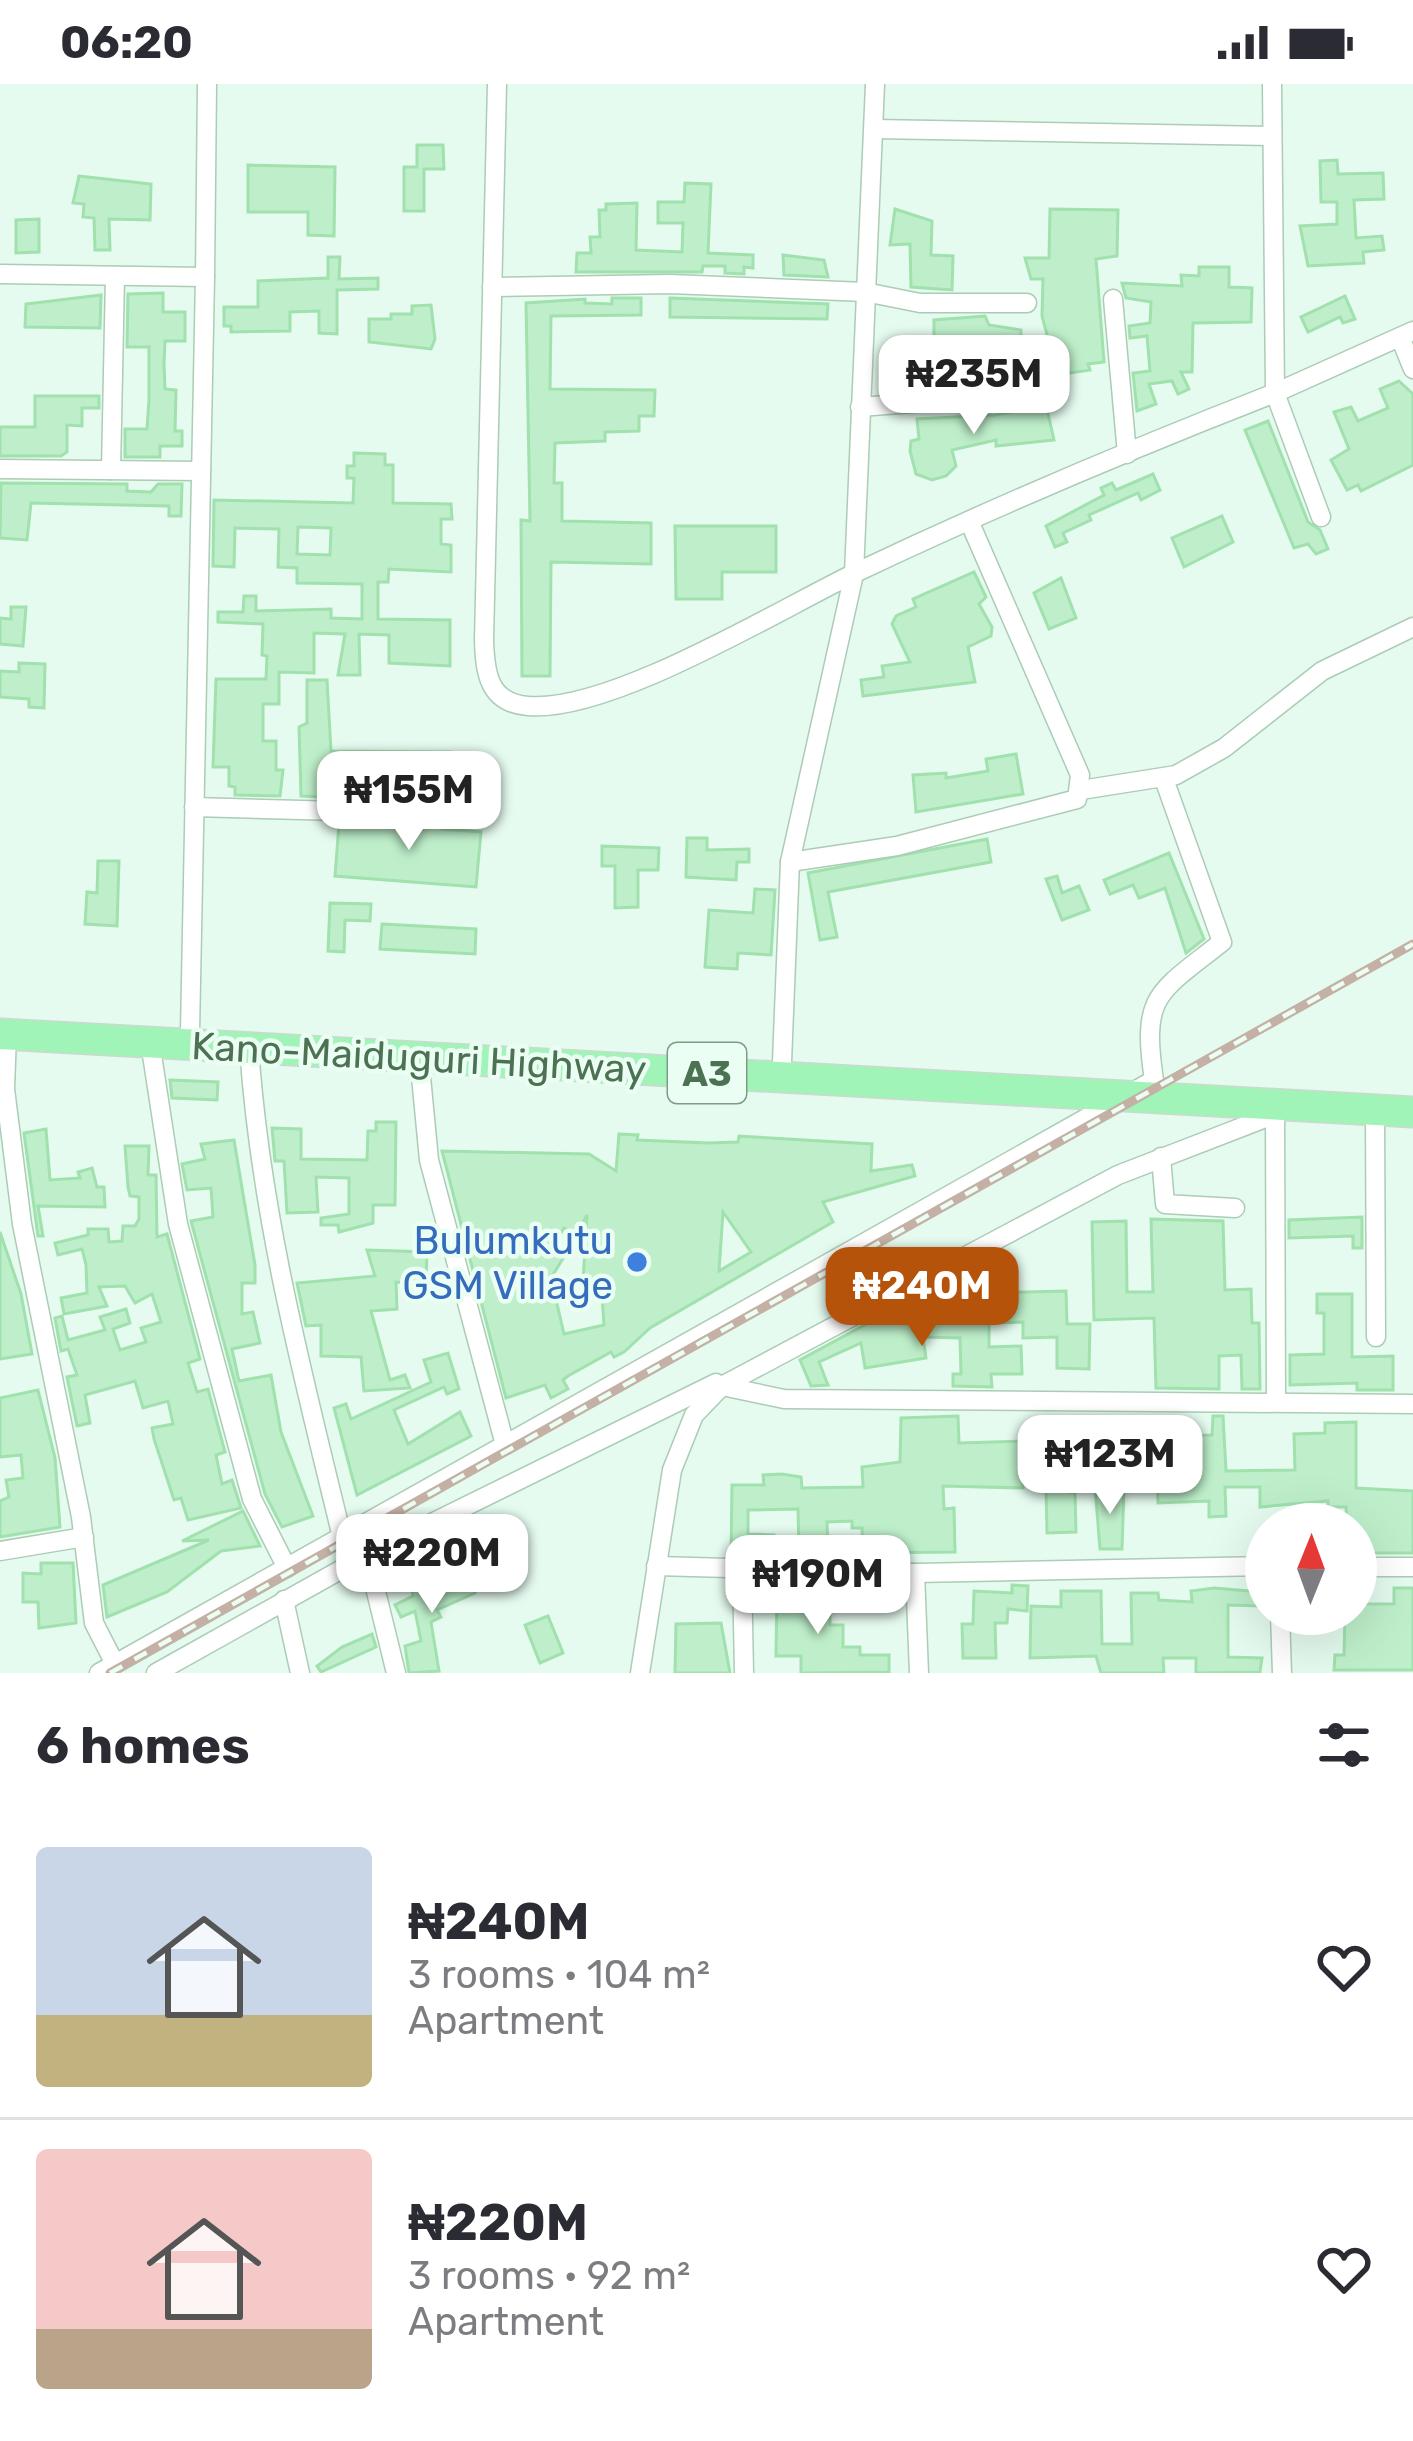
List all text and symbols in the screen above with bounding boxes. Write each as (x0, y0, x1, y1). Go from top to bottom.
text: 06:20 (60, 16, 193, 69)
pin: ₦235M (890, 335, 1058, 437)
text: ₦235M (906, 351, 1042, 397)
pin: ₦155M (325, 751, 493, 853)
text: ₦155M (344, 767, 474, 813)
street label: Kano-Maiduguri Highway (190, 1023, 648, 1093)
road number: A3 (668, 1043, 746, 1103)
place label: Bulumkutu GSM Village (402, 1218, 613, 1309)
pin: ₦240M (838, 1247, 1006, 1349)
marker: Bulumkutu GSM Village (624, 1249, 650, 1275)
text: ₦240M (853, 1263, 991, 1309)
pin: ₦123M (1026, 1415, 1194, 1517)
text: ₦123M (1045, 1431, 1175, 1477)
north arrow (1245, 1503, 1377, 1635)
map controls (1245, 1503, 1377, 1635)
pin: ₦220M (348, 1514, 516, 1616)
text: ₦220M (363, 1530, 501, 1576)
pin: ₦190M (734, 1535, 902, 1637)
text: ₦190M (752, 1551, 884, 1597)
icon: filters (1311, 1712, 1377, 1778)
text: 6 homes (36, 1715, 250, 1776)
text: ₦240M (408, 1891, 590, 1952)
icon: home (132, 1895, 276, 2039)
icon: heart (1311, 1934, 1377, 2000)
text: 3 rooms · 104 m² (408, 1952, 710, 1998)
text: Apartment (408, 1998, 604, 2044)
text: ₦220M (408, 2192, 588, 2253)
icon: home (132, 2197, 276, 2341)
icon: heart (1311, 2236, 1377, 2302)
text: 3 rooms · 92 m² (408, 2253, 690, 2299)
text: Apartment (408, 2299, 604, 2345)

